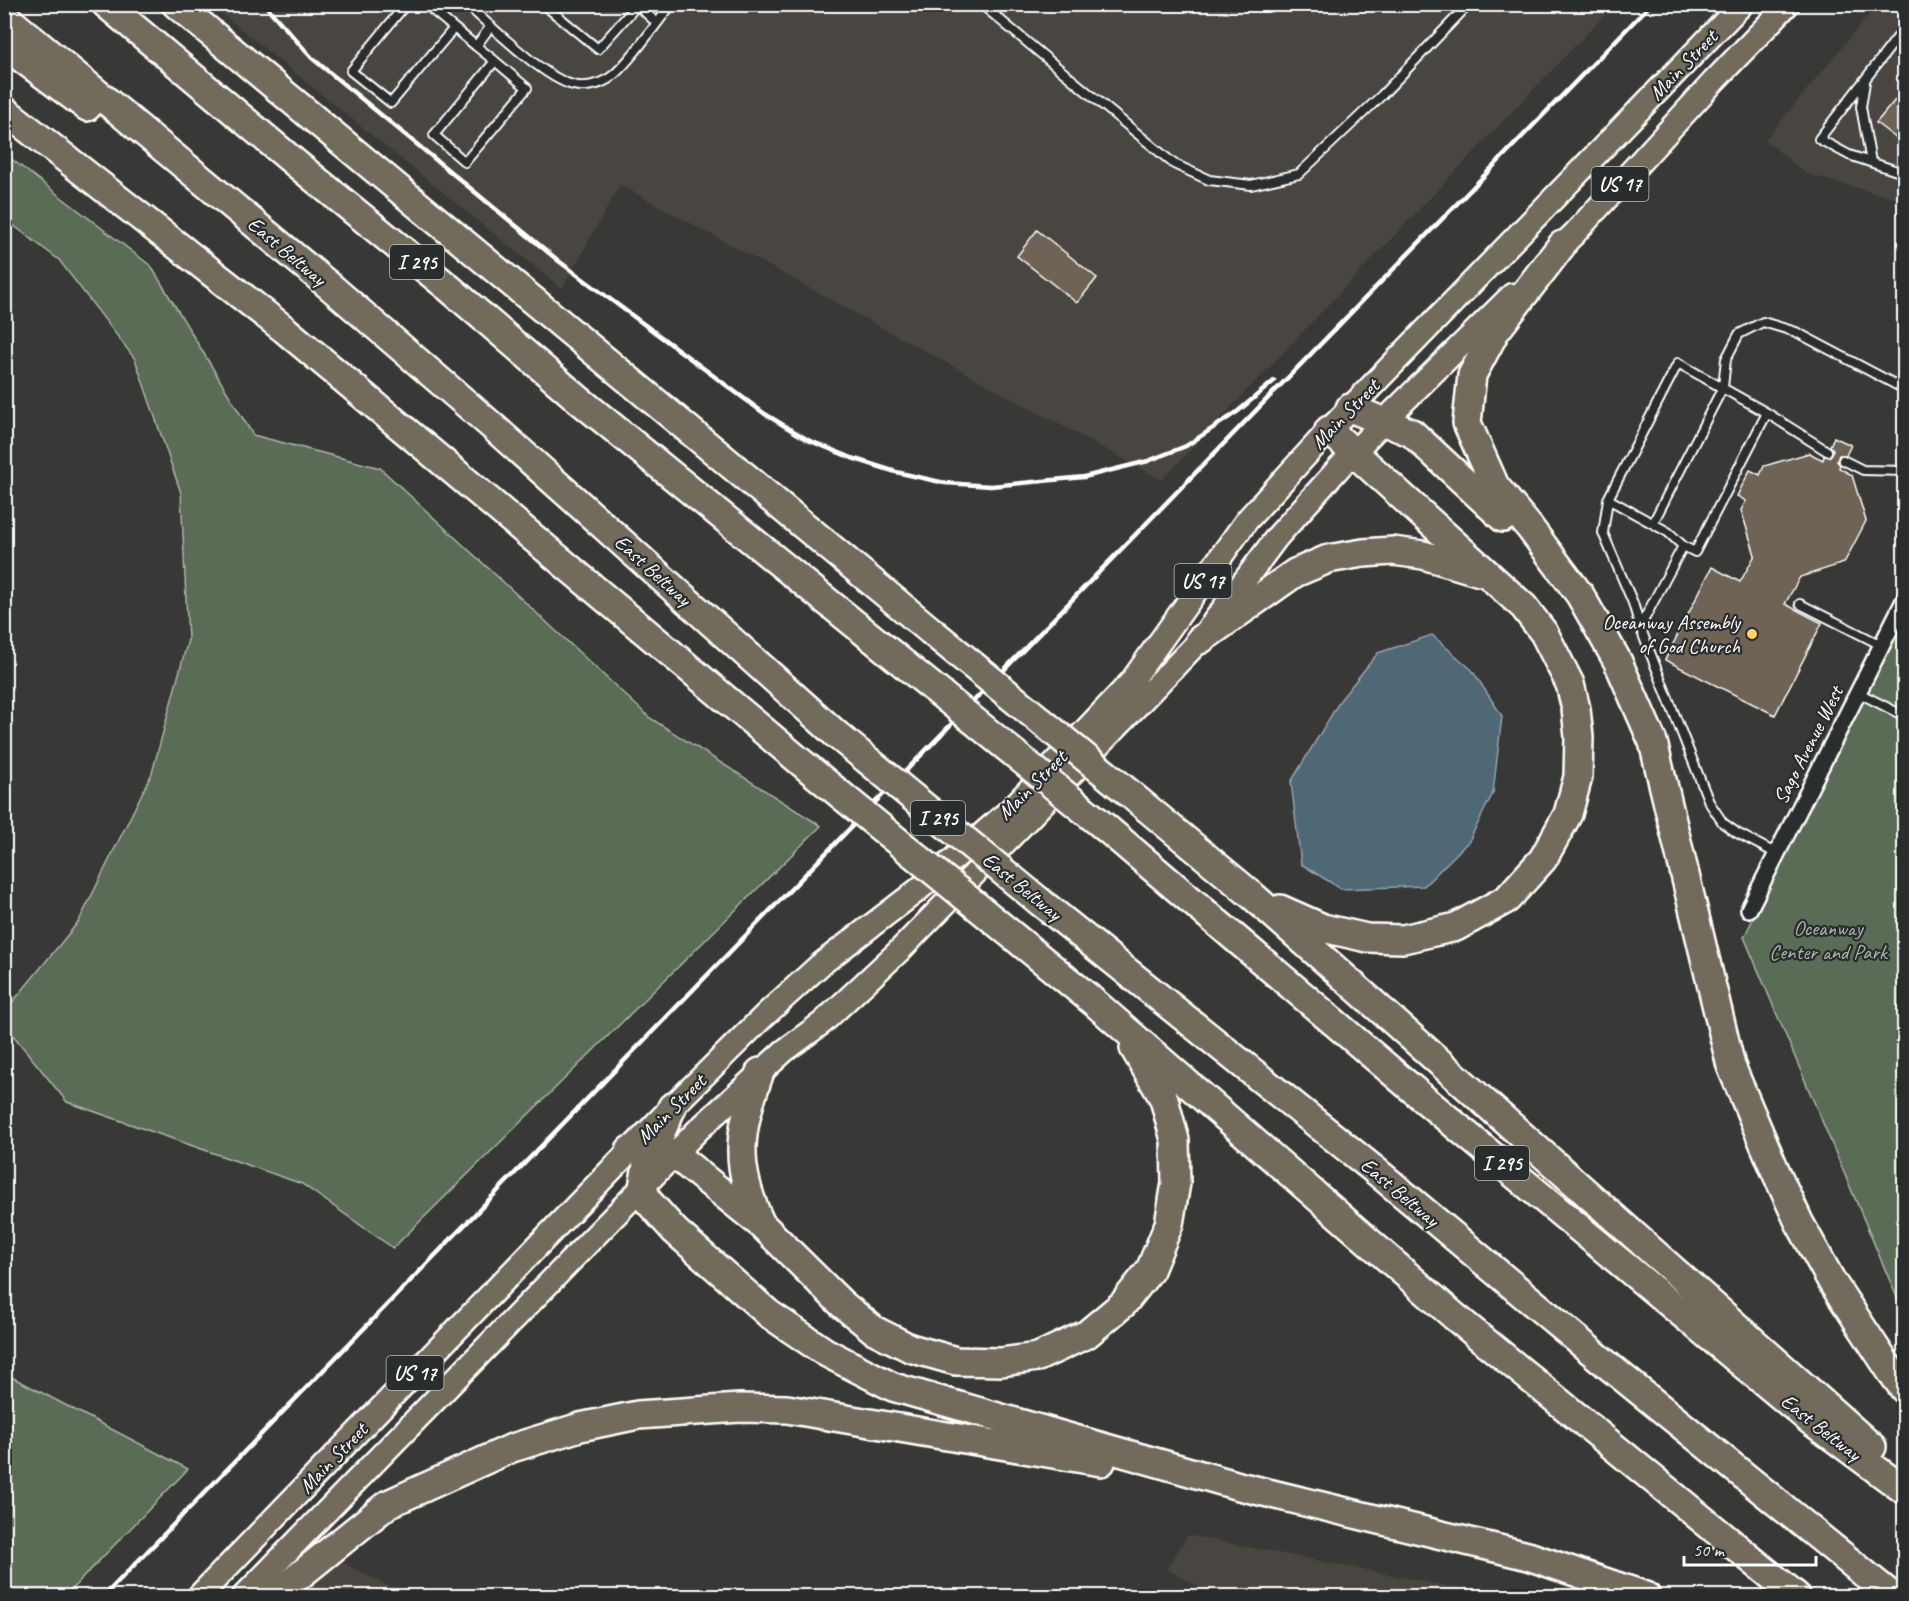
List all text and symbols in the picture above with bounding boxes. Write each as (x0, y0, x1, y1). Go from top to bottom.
street label: Main Street (1643, 23, 1724, 106)
road number: US 17 (1592, 167, 1648, 201)
street label: East Beltway (243, 211, 333, 292)
road number: I 295 (390, 245, 444, 279)
street label: Main Street (1305, 372, 1386, 455)
street label: East Beltway (609, 529, 698, 612)
road number: US 17 (1174, 564, 1232, 598)
place label: Oceanway Assembly of God Church (1602, 609, 1742, 659)
marker: Oceanway Assembly of God Church (1745, 627, 1759, 641)
street label: Sago Avenue West (1767, 680, 1850, 808)
street label: Main Street (992, 743, 1074, 825)
road number: I 295 (911, 801, 965, 835)
street label: East Beltway (977, 846, 1068, 927)
park label: Oceanway Center and Park (1769, 915, 1889, 965)
street label: Main Street (631, 1067, 713, 1149)
road number: I 295 (1475, 1146, 1529, 1180)
street label: East Beltway (1356, 1152, 1446, 1233)
road number: US 17 (386, 1356, 444, 1390)
street label: East Beltway (1776, 1388, 1868, 1467)
street label: Main Street (293, 1416, 374, 1499)
scale bar (1684, 1529, 1816, 1567)
text: 50 m (1693, 1539, 1726, 1561)

